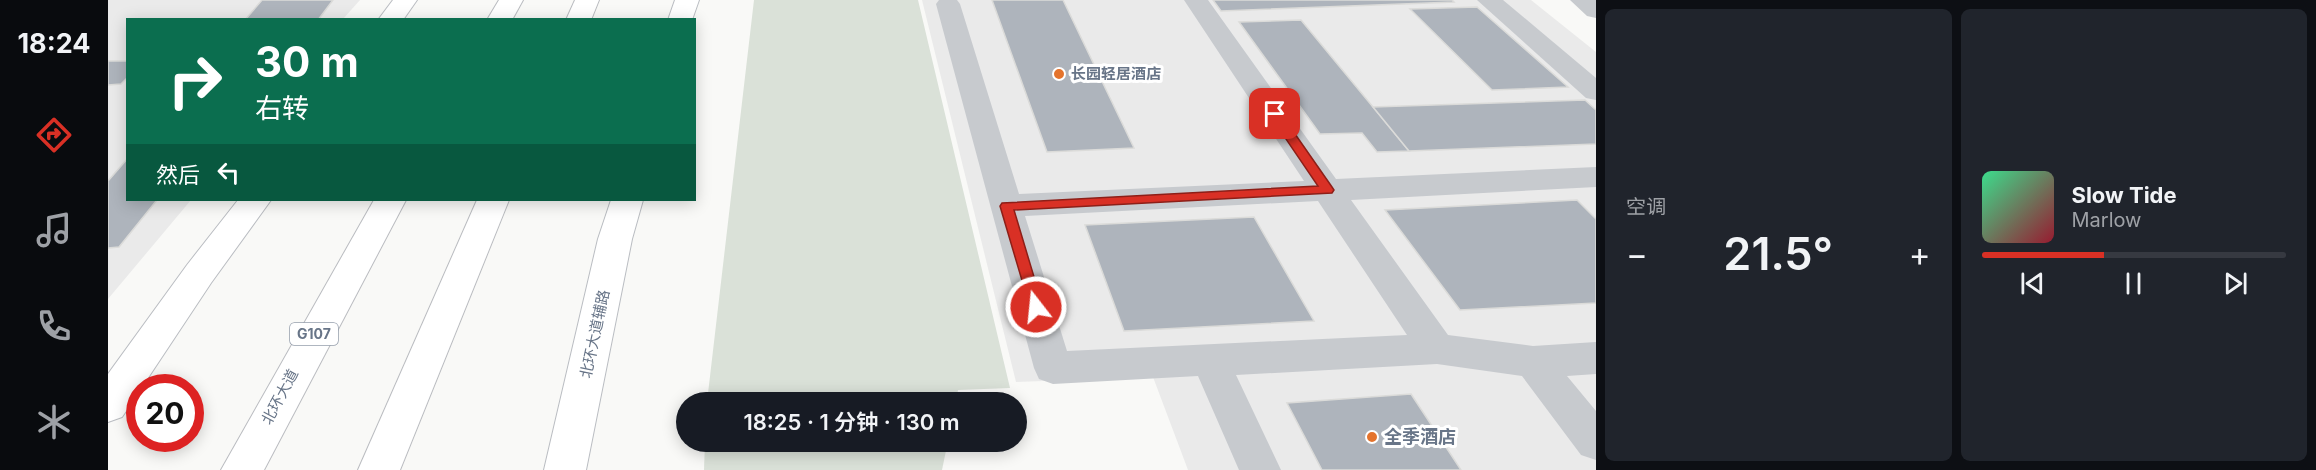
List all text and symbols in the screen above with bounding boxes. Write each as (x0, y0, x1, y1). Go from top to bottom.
text: 18:24 (17, 27, 91, 60)
text: 30 m (255, 36, 359, 87)
icon: right (156, 42, 234, 120)
place label: 长园轻居酒店 (1071, 64, 1161, 83)
marker: 长园轻居酒店 (1052, 67, 1066, 81)
pin (1249, 88, 1300, 139)
text: 右转 (255, 92, 309, 125)
icon: arrive (1258, 97, 1291, 130)
icon: directions (33, 114, 75, 156)
icon: left (212, 156, 245, 189)
text: 然后 (156, 162, 200, 188)
text: Slow Tide (2072, 182, 2177, 208)
text: 空调 (1626, 195, 1666, 219)
text: Marlow (2072, 208, 2141, 232)
icon: music (33, 209, 75, 251)
text: 21.5° (1723, 226, 1833, 281)
text: − (1626, 234, 1648, 274)
text: + (1909, 234, 1930, 274)
icon: previous (2016, 267, 2049, 300)
icon: pause (2117, 267, 2150, 300)
icon: next (2219, 267, 2252, 300)
position arrow (1004, 275, 1068, 339)
street label: 北环大道辅路 (576, 288, 613, 380)
icon: phone (33, 305, 75, 347)
road number: G107 (290, 323, 338, 345)
street label: 北环大道 (257, 366, 302, 428)
speed limit sign: 20 (126, 374, 204, 452)
icon: climate (33, 401, 75, 443)
text: 18:25 · 1 分钟 · 130 m (743, 409, 960, 435)
place label: 全季酒店 (1384, 426, 1456, 447)
marker: 全季酒店 (1365, 430, 1379, 444)

